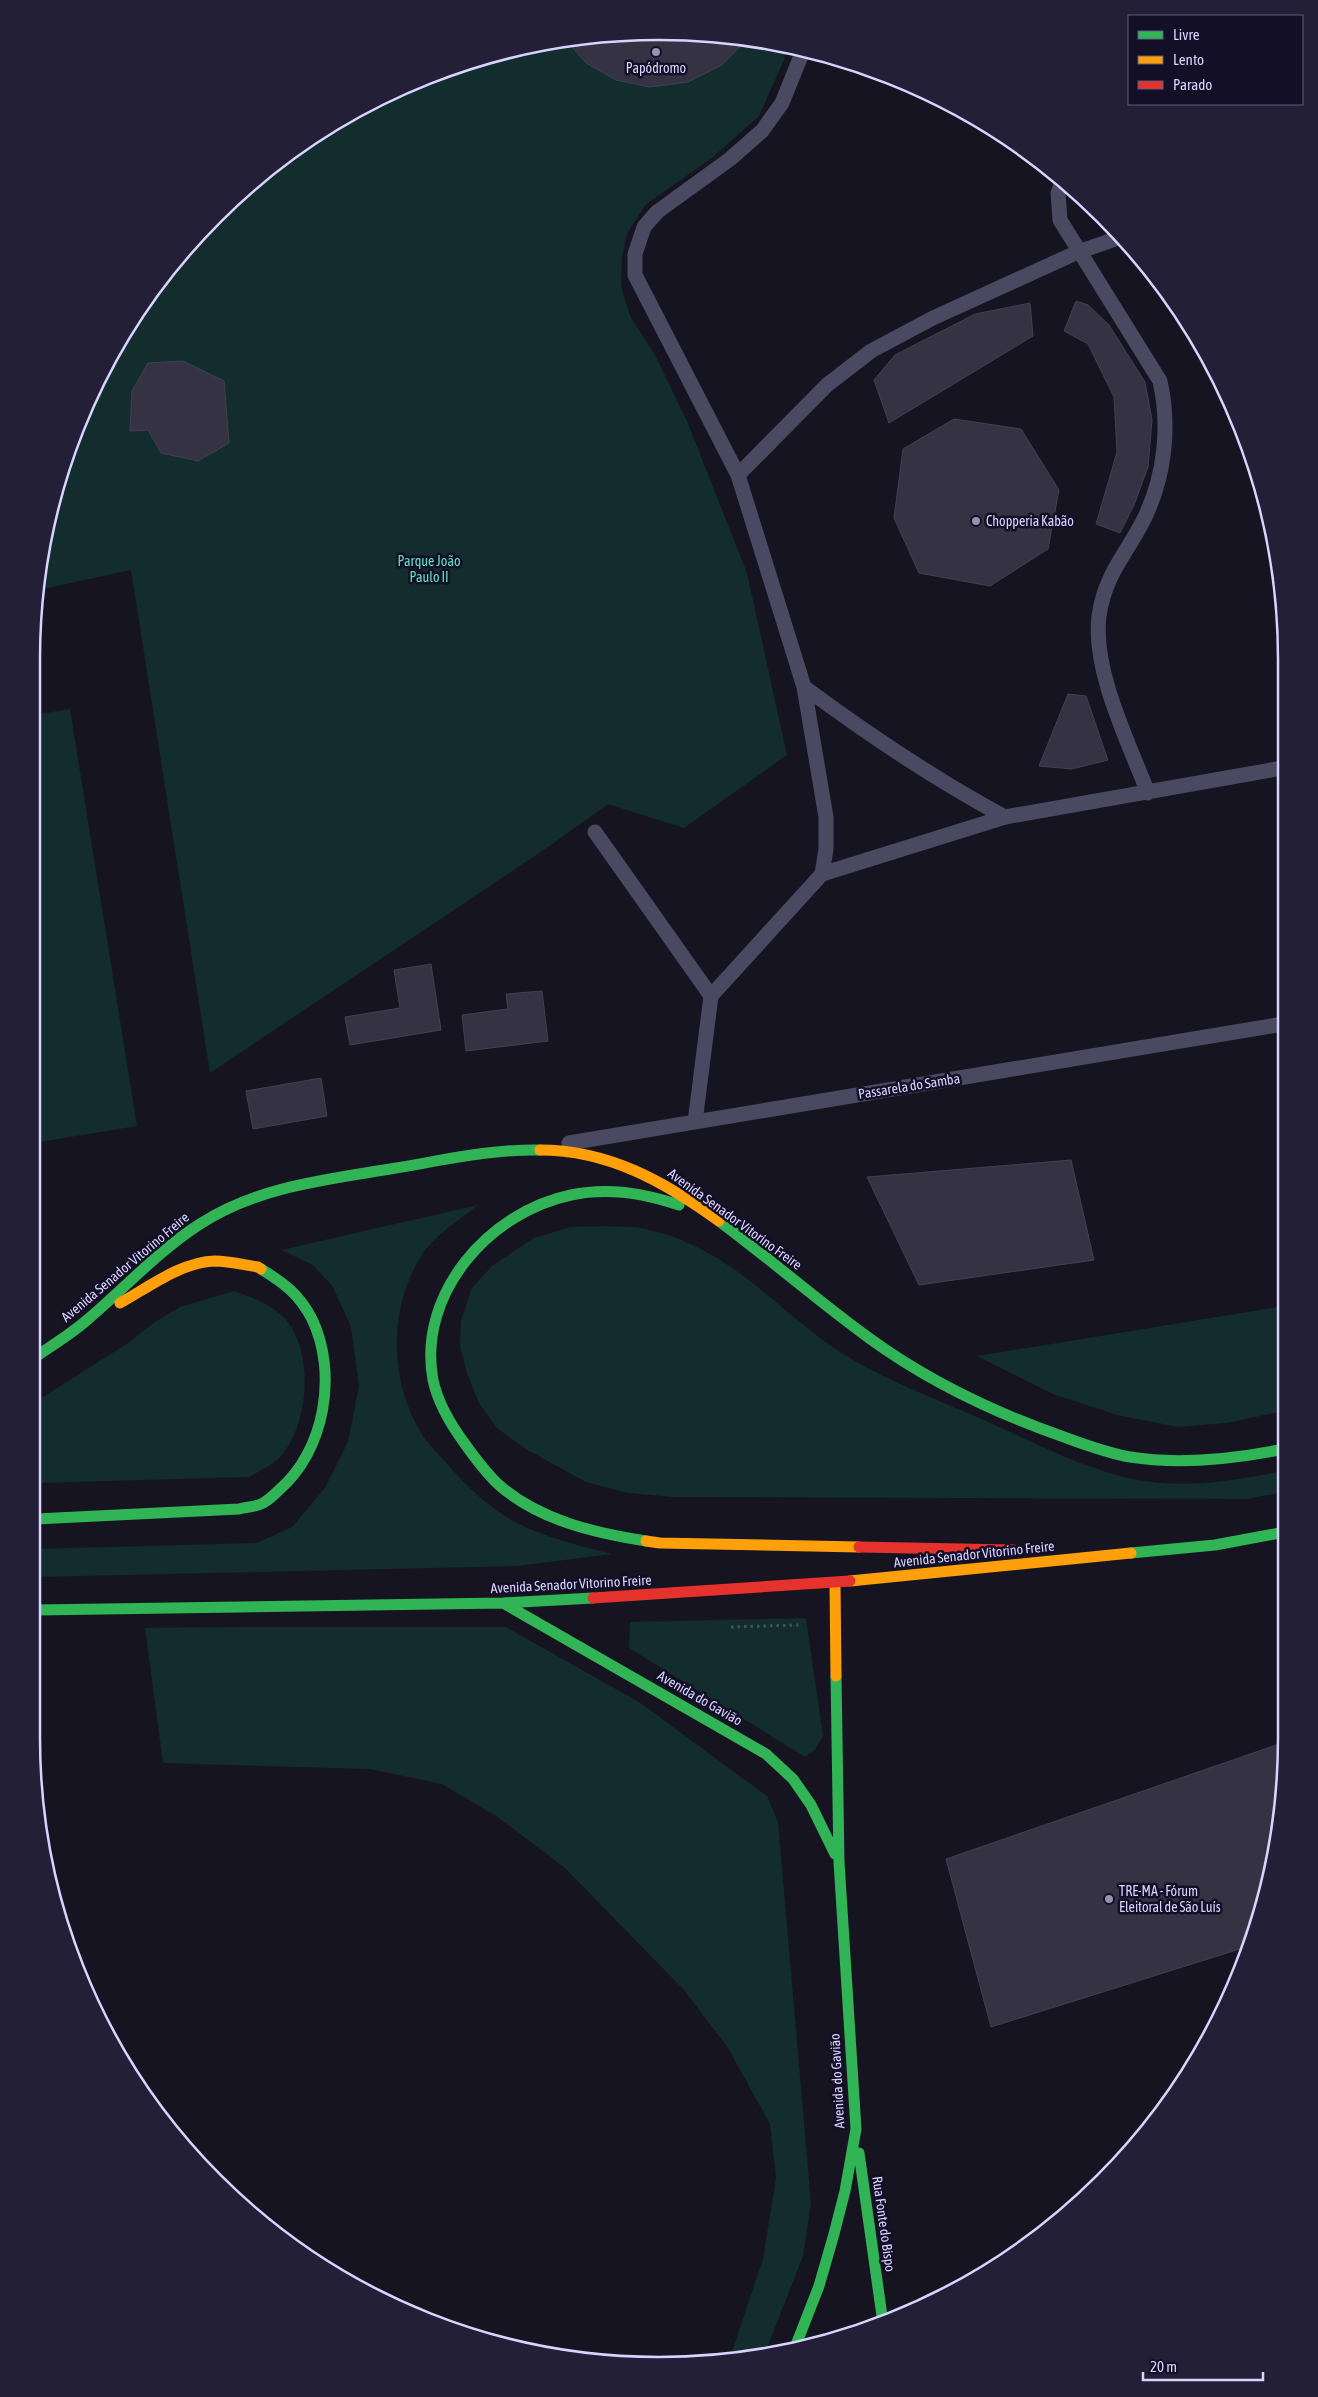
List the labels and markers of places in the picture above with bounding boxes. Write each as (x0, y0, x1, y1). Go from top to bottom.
marker: Papódromo (650, 46, 662, 58)
place label: Papódromo (626, 60, 686, 76)
place label: Chopperia Kabão (986, 513, 1074, 529)
marker: Chopperia Kabão (970, 515, 982, 527)
place label: TRE-MA - Fórum Eleitoral de São Luís (1119, 1883, 1221, 1915)
marker: TRE-MA - Fórum Eleitoral de São Luís (1103, 1893, 1115, 1905)

